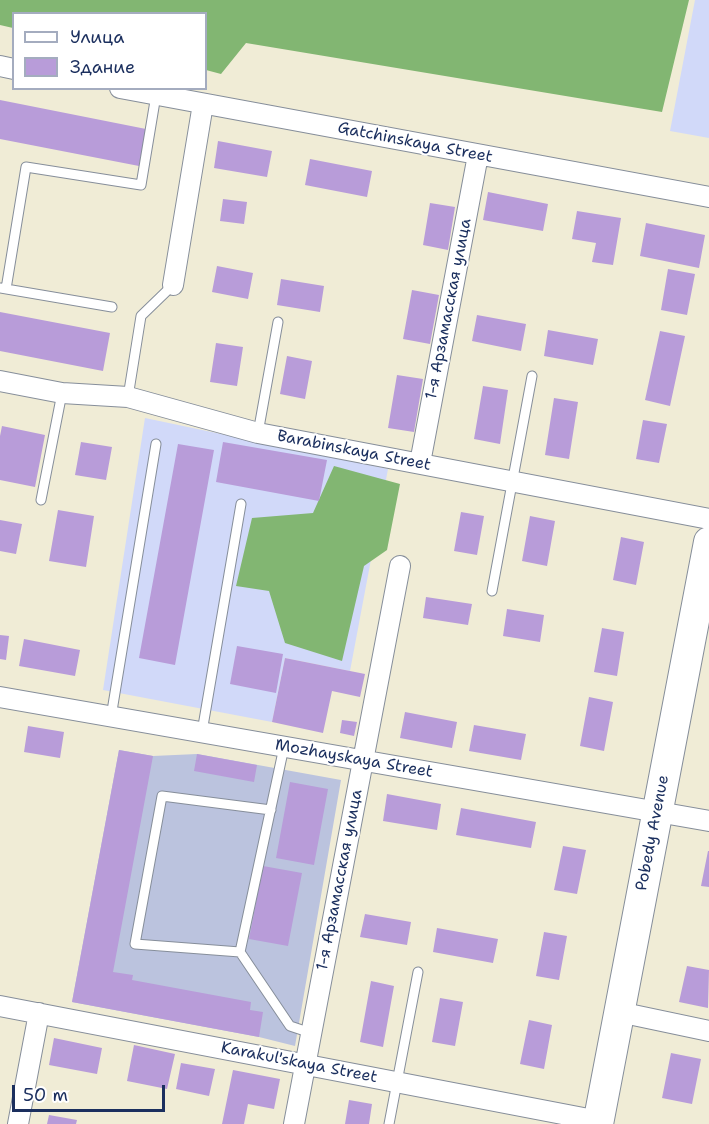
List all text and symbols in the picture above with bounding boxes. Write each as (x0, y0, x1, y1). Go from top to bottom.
legend (12, 12, 207, 90)
text: Улица (70, 25, 124, 49)
text: Здание (70, 55, 135, 79)
street label: Gatchinskaya Street (336, 119, 494, 167)
street label: 1-я Арзамасская улица (422, 217, 476, 401)
street label: Barabinskaya Street (275, 427, 433, 475)
street label: Mozhayskaya Street (274, 736, 434, 782)
street label: Pobedy Avenue (632, 773, 674, 893)
street label: 1-я Арзамасская улица (313, 788, 367, 972)
street label: Karakul'skaya Street (219, 1038, 379, 1088)
scale bar (15, 1073, 168, 1111)
text: 50 m (23, 1083, 68, 1107)

